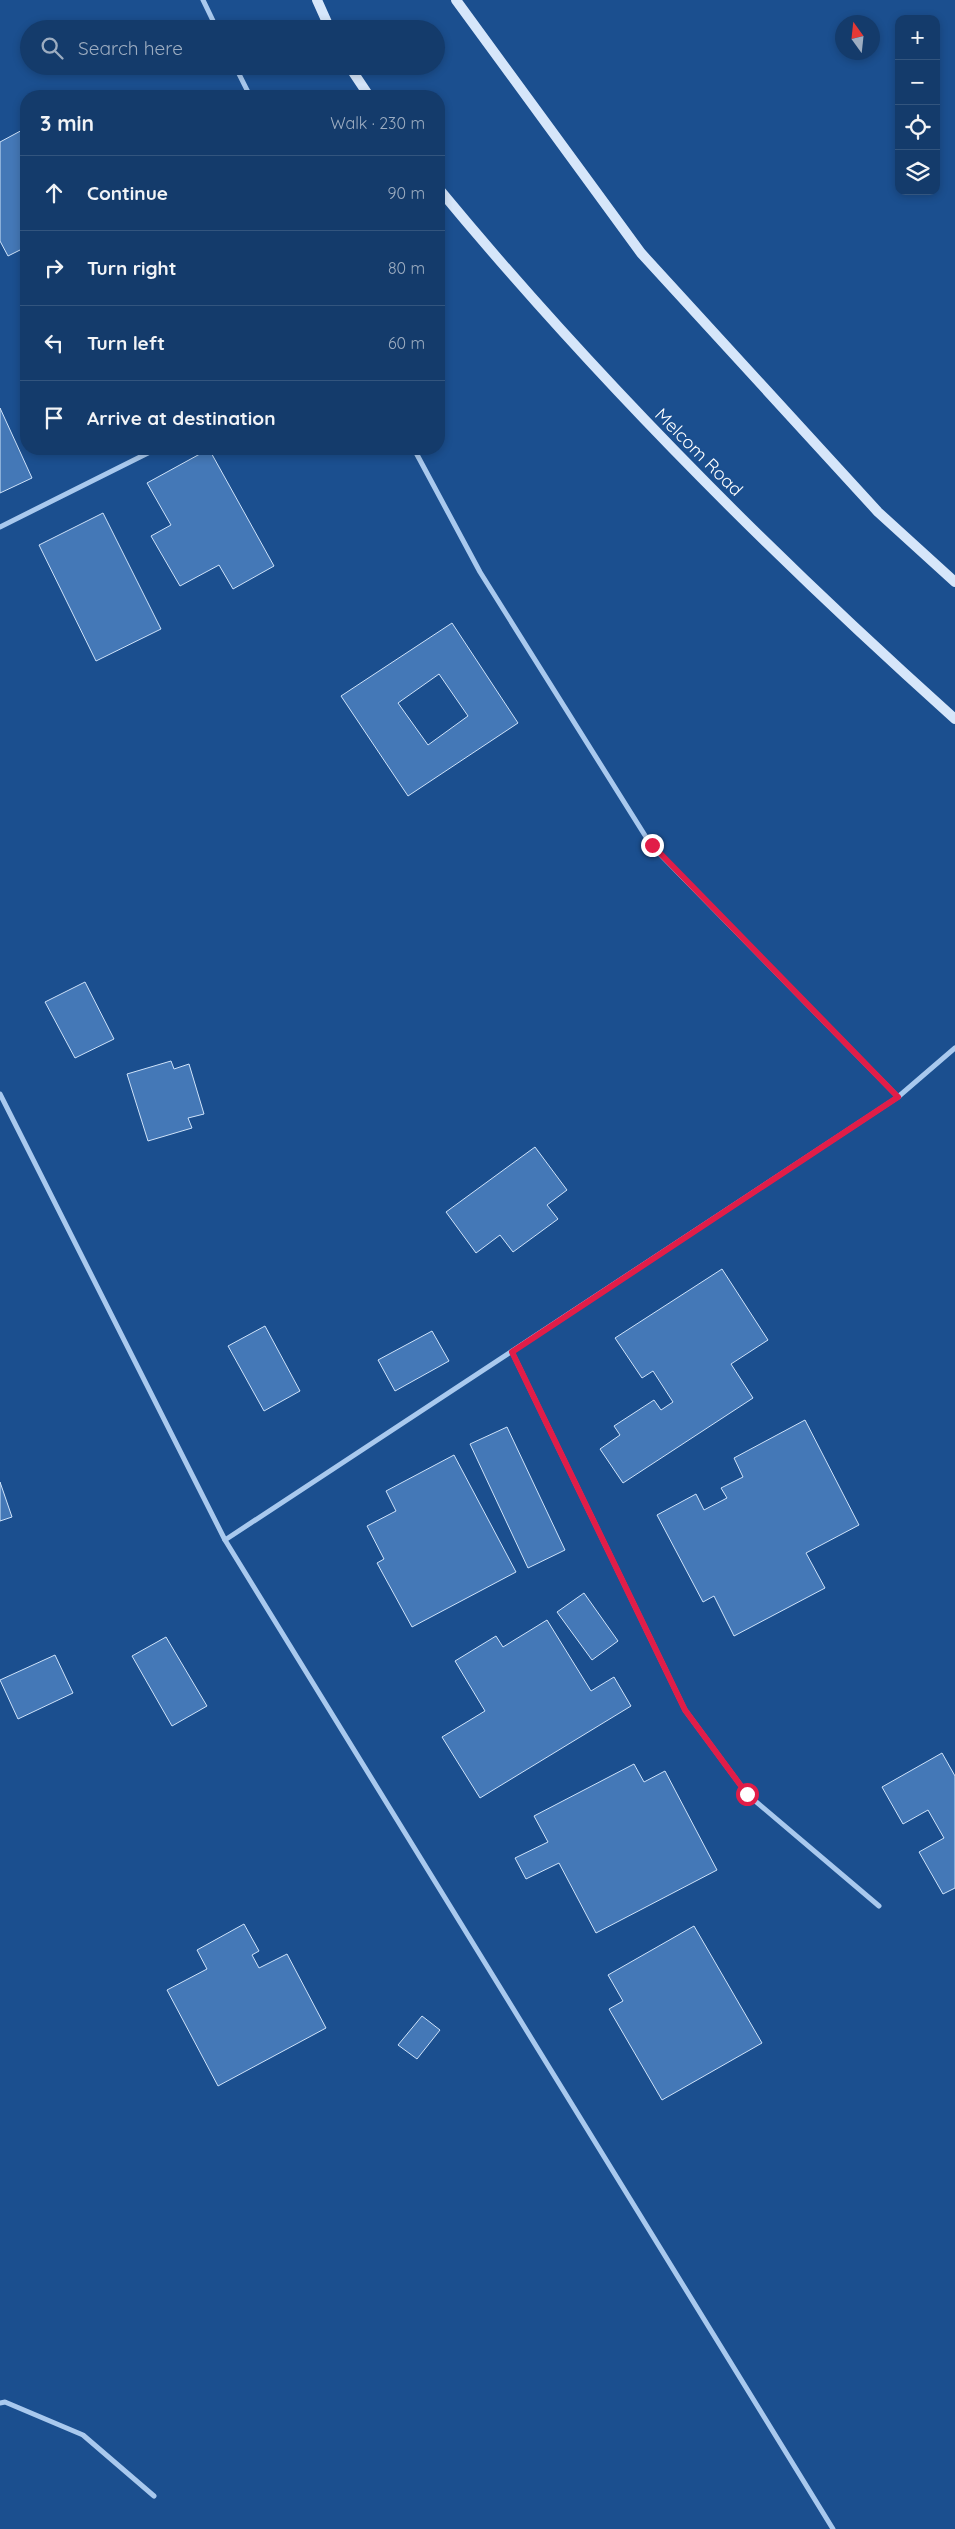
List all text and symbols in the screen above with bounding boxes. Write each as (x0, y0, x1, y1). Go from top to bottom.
north arrow (835, 15, 880, 60)
map controls (895, 15, 940, 195)
button: + (895, 15, 940, 60)
search box (20, 20, 445, 75)
icon: search (38, 34, 66, 62)
text: Search here (78, 36, 183, 60)
button: − (895, 60, 940, 105)
button: locate (895, 105, 940, 150)
text: 3 min (40, 110, 94, 136)
text: Walk · 230 m (330, 113, 425, 133)
button: layers (895, 150, 940, 195)
icon: ahead (40, 179, 68, 207)
text: Continue (87, 181, 168, 205)
text: 90 m (388, 183, 425, 203)
icon: right (40, 254, 68, 282)
text: Turn right (87, 256, 176, 280)
text: 80 m (388, 258, 425, 278)
icon: left (40, 329, 68, 357)
text: Turn left (87, 331, 165, 355)
text: 60 m (388, 333, 425, 353)
street label: Melcom Road (650, 403, 748, 501)
icon: arrive (40, 404, 68, 432)
text: Arrive at destination (87, 406, 276, 430)
route end (641, 834, 664, 857)
route start (736, 1783, 759, 1806)

